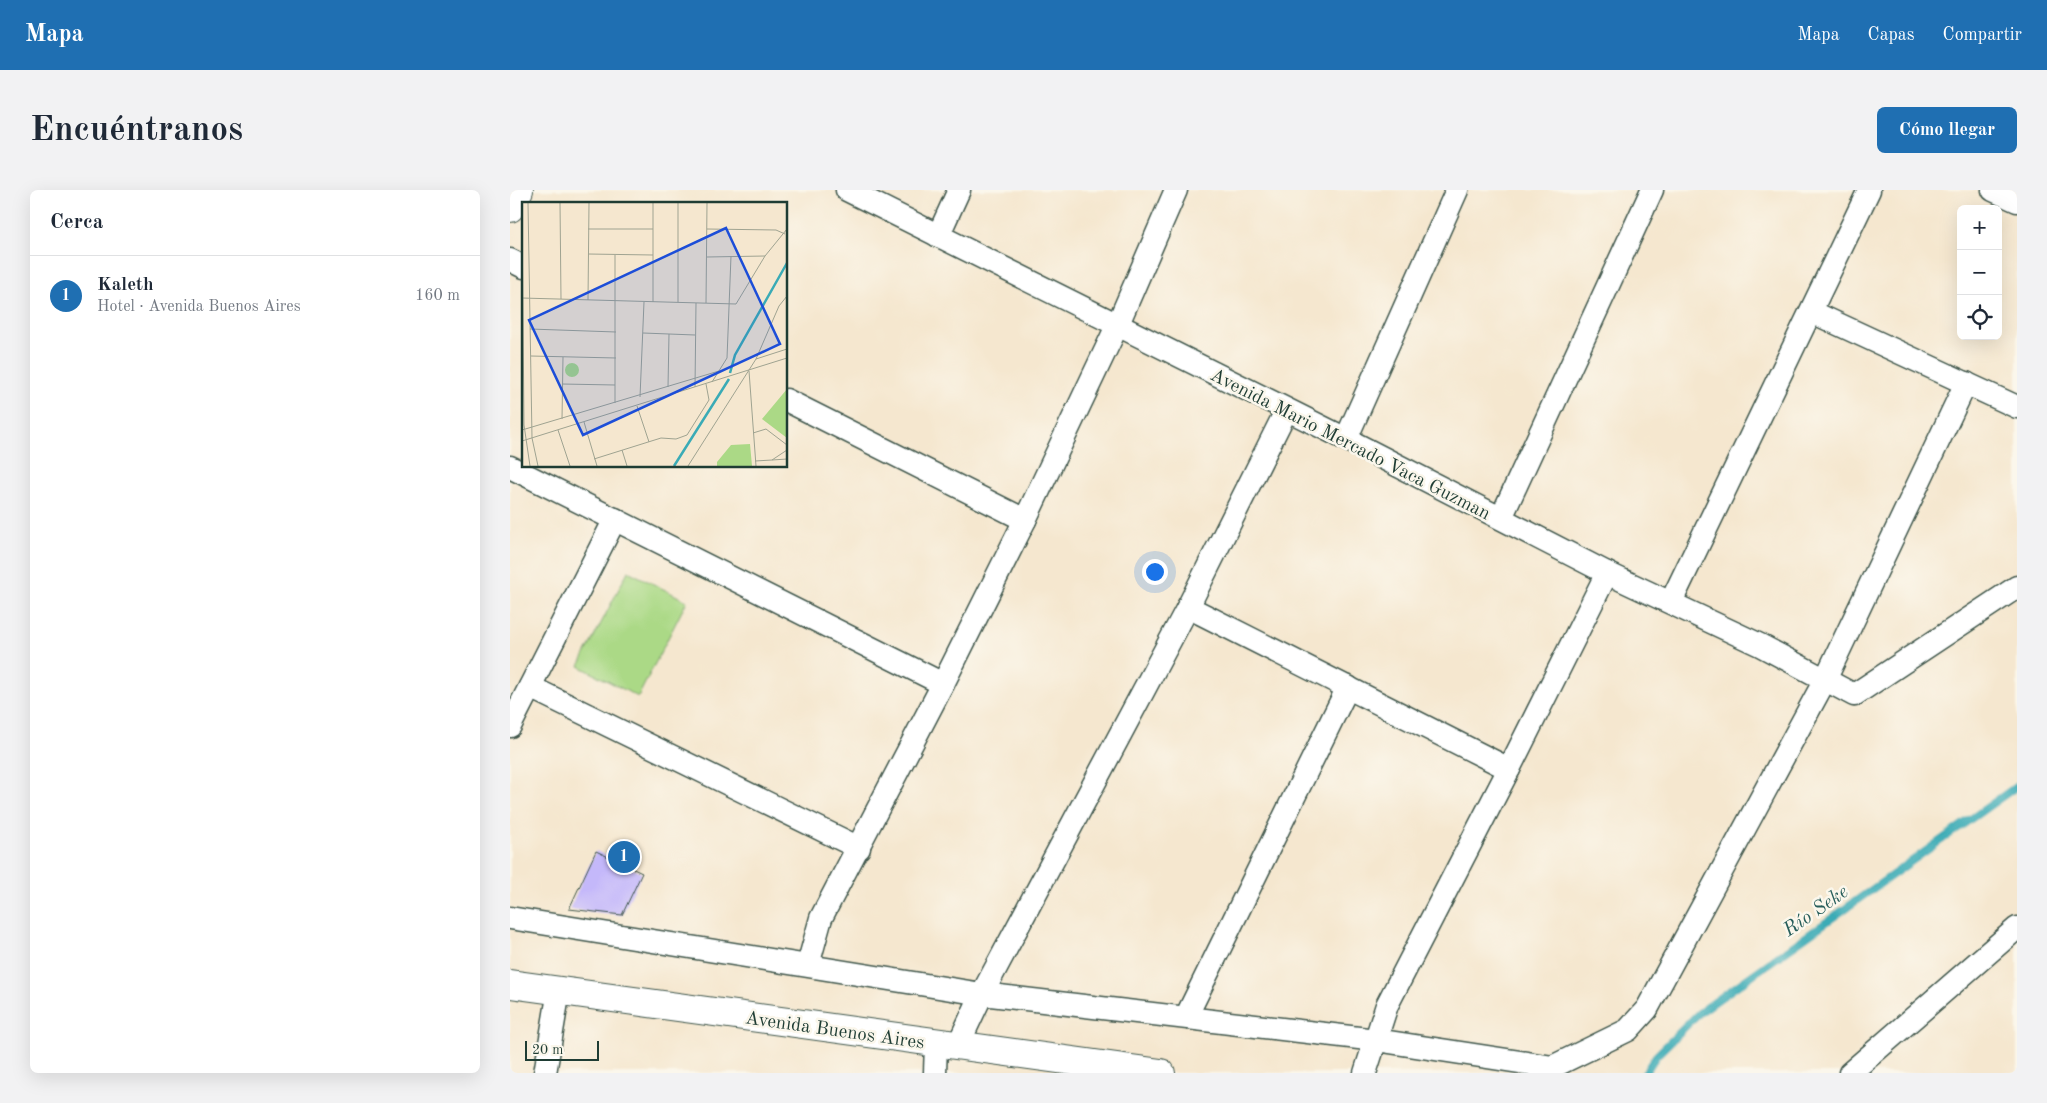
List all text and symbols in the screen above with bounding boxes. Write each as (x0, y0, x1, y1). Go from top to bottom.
text: Mapa (25, 23, 84, 47)
text: Mapa (1797, 26, 1840, 44)
text: Capas (1868, 26, 1915, 44)
text: Compartir (1943, 26, 2022, 44)
button: Cómo llegar (1877, 107, 2017, 153)
text: Encuéntranos (30, 113, 243, 148)
inset map (522, 202, 788, 468)
map controls (1957, 205, 2002, 340)
button: + (1957, 205, 2002, 250)
text: Cerca (50, 212, 103, 233)
button: − (1957, 250, 2002, 295)
text: Kaleth (97, 276, 154, 295)
text: 1 (61, 288, 71, 304)
text: 160 m (415, 288, 460, 304)
button: locate (1957, 295, 2002, 340)
text: Hotel · Avenida Buenos Aires (97, 299, 301, 315)
street label: Avenida Mario Mercado Vaca Guzman (1207, 366, 1493, 524)
your location (1142, 559, 1168, 585)
pin: 1 (608, 838, 640, 876)
water label: Río Seke (1779, 882, 1852, 942)
street label: Avenida Buenos Aires (744, 1009, 926, 1053)
scale bar (525, 1038, 599, 1061)
text: 20 m (532, 1043, 563, 1057)

